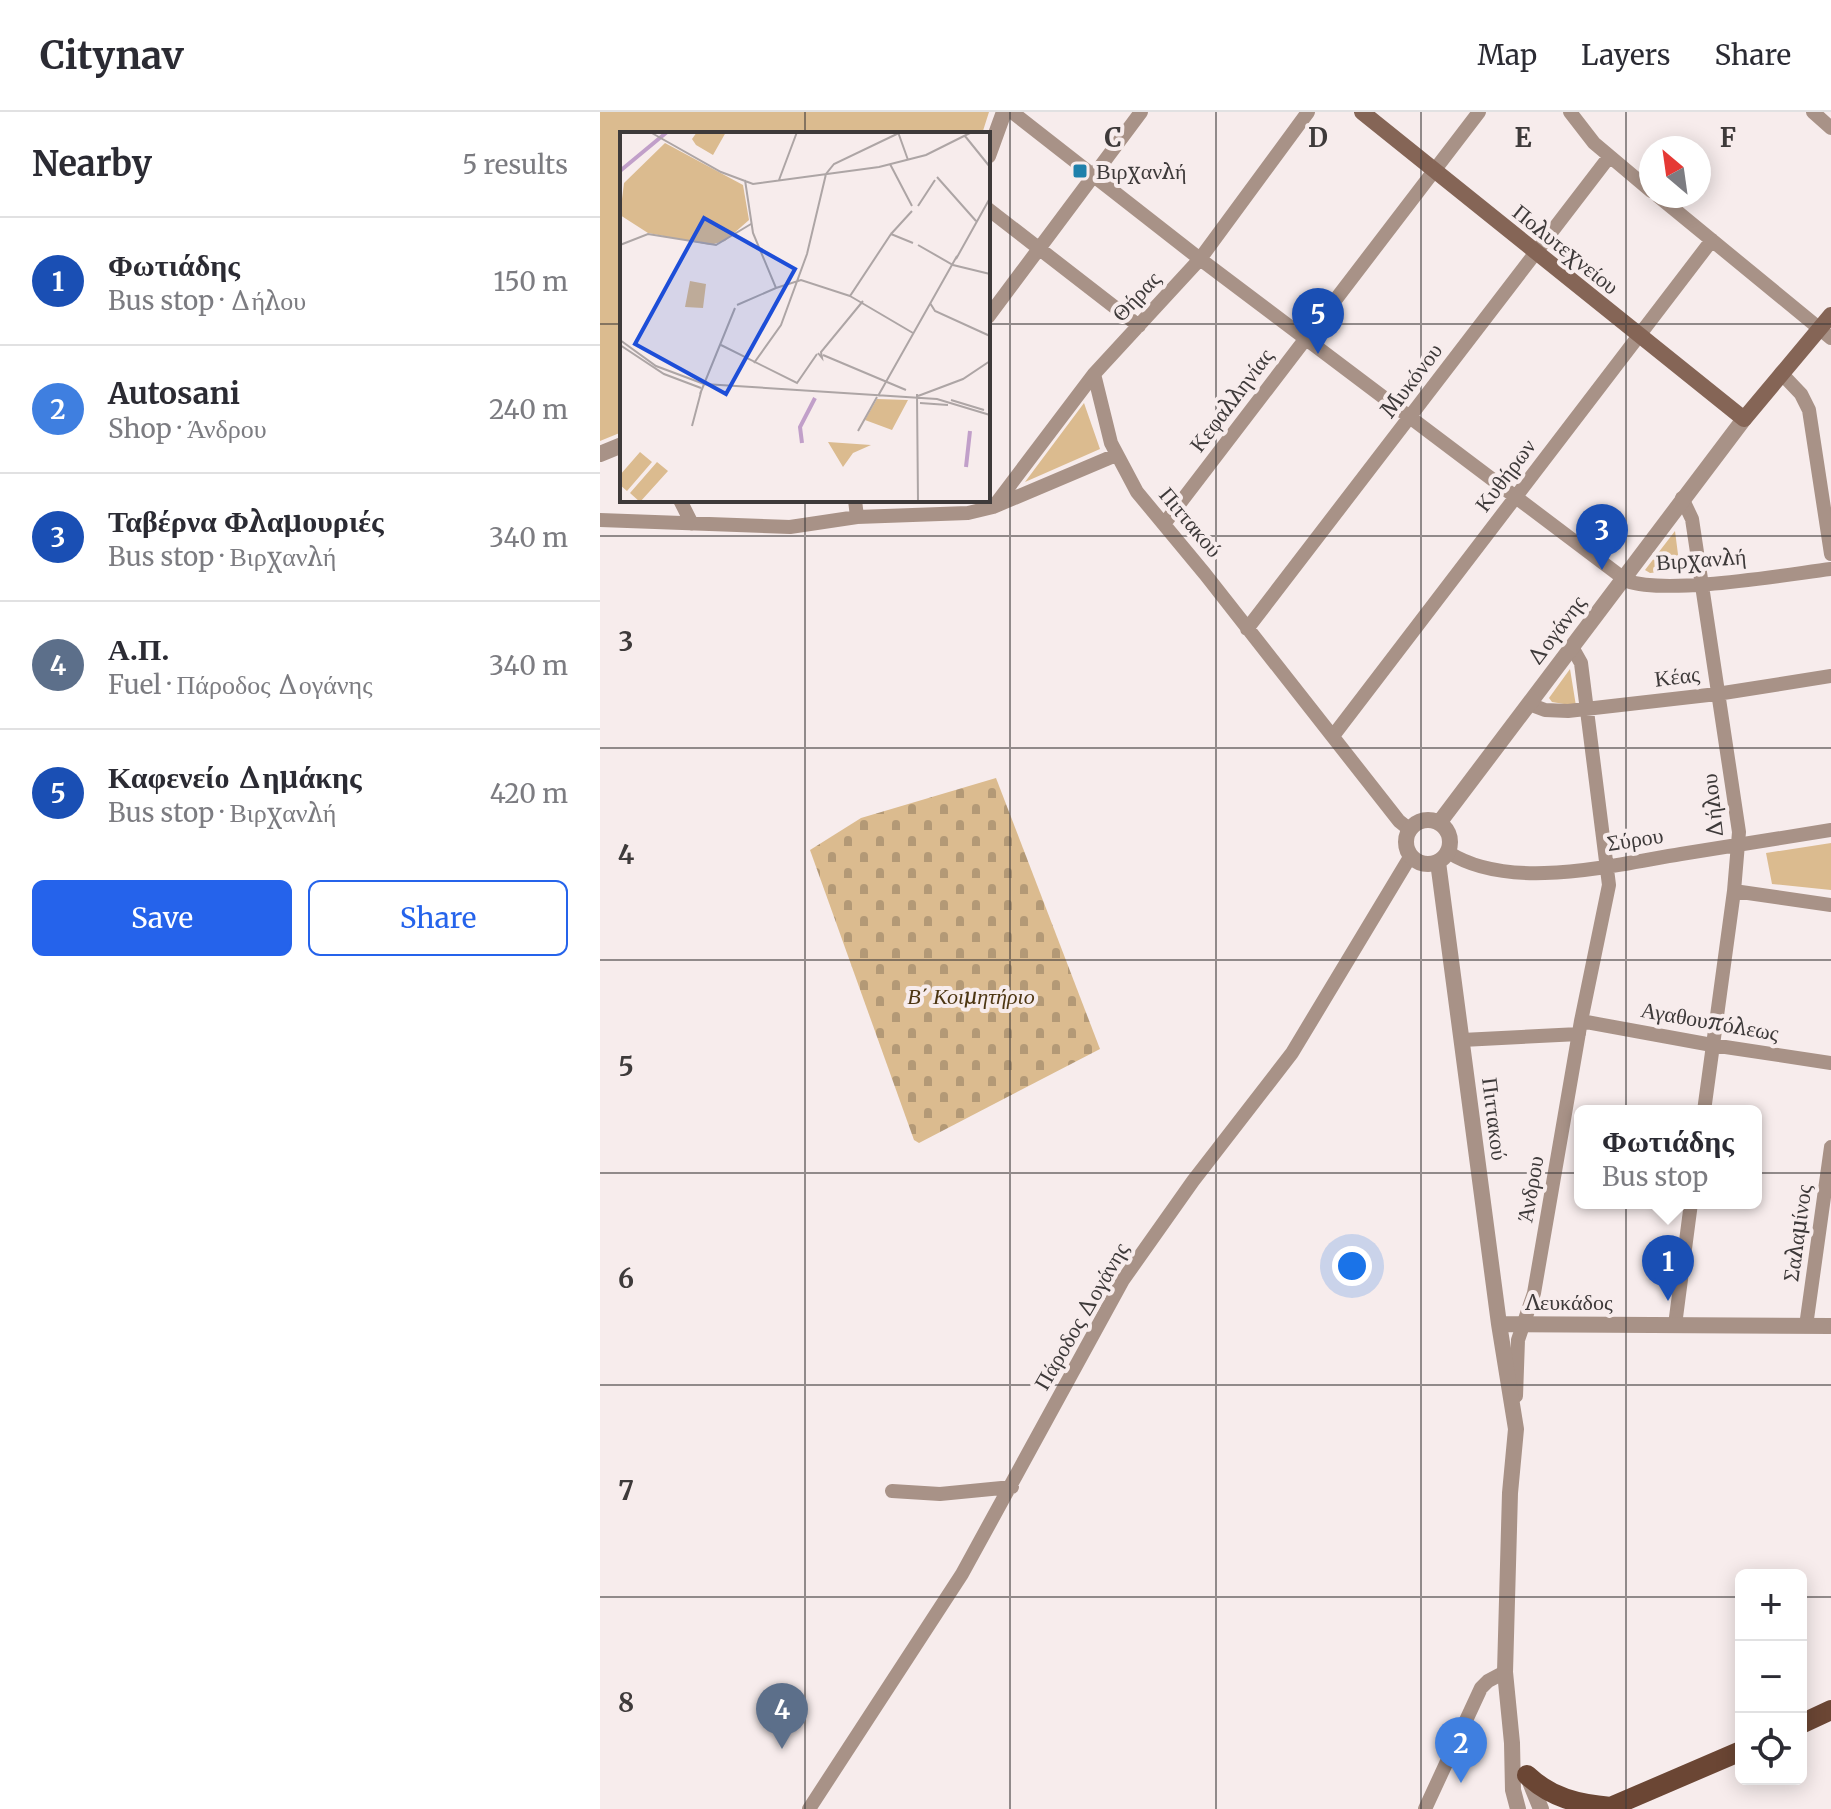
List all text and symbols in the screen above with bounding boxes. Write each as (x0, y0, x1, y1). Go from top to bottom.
text: Citynav (40, 32, 184, 79)
text: Map (1477, 37, 1537, 73)
text: Layers (1581, 37, 1670, 73)
text: Share (1714, 37, 1791, 73)
text: C (1104, 121, 1122, 154)
text: D (1308, 121, 1328, 154)
text: E (1515, 121, 1532, 154)
text: F (1720, 121, 1736, 154)
inset map (620, 132, 990, 502)
north arrow (1639, 136, 1711, 208)
text: Nearby (32, 143, 152, 185)
text: 5 results (462, 148, 568, 181)
place label: Βιρχανλή (1096, 157, 1186, 185)
marker: Βιρχανλή (1071, 162, 1089, 180)
street label: Πολυτεχνείου (1507, 198, 1625, 300)
text: Φωτιάδης (108, 246, 240, 284)
text: 1 (52, 265, 64, 298)
text: 150 m (494, 265, 568, 298)
street label: Θήρας (1106, 265, 1166, 327)
text: Bus stop · Δήλου (108, 284, 306, 317)
pin: 5 (1292, 288, 1344, 354)
street label: Μυκόνου (1374, 337, 1448, 423)
street label: Κεφαλληνίας (1183, 342, 1279, 457)
text: Autosani (108, 374, 240, 412)
text: 2 (50, 393, 66, 426)
text: 240 m (489, 393, 568, 426)
text: Shop · Άνδρου (108, 412, 267, 445)
street label: Κυθήρων (1468, 433, 1542, 517)
street label: Πιττακού (1153, 481, 1229, 563)
text: Ταβέρνα Φλαμουριές (108, 502, 384, 540)
pin: 3 (1576, 504, 1628, 570)
text: 3 (51, 521, 65, 554)
text: 340 m (489, 521, 568, 554)
text: Bus stop · Βιρχανλή (108, 540, 336, 573)
street label: Βιρχανλή (1655, 542, 1747, 576)
street label: Δογάνης (1520, 589, 1592, 671)
text: 3 (619, 625, 633, 658)
text: Α.Π. (108, 630, 170, 668)
text: 4 (50, 649, 66, 682)
text: 340 m (489, 649, 568, 682)
street label: Κέας (1653, 659, 1701, 693)
text: Fuel · Πάροδος Δογάνης (108, 668, 373, 701)
text: Καφενείο Δημάκης (108, 758, 362, 796)
street label: Δήλου (1695, 772, 1729, 840)
text: 5 (50, 777, 66, 810)
text: 420 m (490, 777, 568, 810)
text: Bus stop · Βιρχανλή (108, 796, 336, 829)
street label: Σύρου (1605, 821, 1665, 857)
text: 4 (618, 838, 635, 871)
button: Save (32, 880, 292, 956)
button: Share (308, 880, 568, 956)
park label: Β΄ Κοιμητήριο (907, 982, 1035, 1010)
street label: Αγαθουπόλεως (1639, 995, 1782, 1047)
text: 5 (618, 1050, 634, 1083)
street label: Πιττακού (1476, 1076, 1514, 1162)
popup (1574, 1105, 1762, 1209)
text: Φωτιάδης (1602, 1122, 1734, 1160)
street label: Άνδρου (1510, 1153, 1550, 1225)
text: Bus stop (1602, 1160, 1708, 1193)
street label: Σαλαμίνος (1776, 1182, 1818, 1283)
pin: 1 (1642, 1235, 1694, 1301)
street label: Πάροδος Δογάνης (1027, 1237, 1135, 1395)
your location (1332, 1246, 1372, 1286)
text: 6 (618, 1262, 634, 1295)
street label: Λευκάδος (1524, 1288, 1613, 1316)
text: 7 (618, 1474, 634, 1507)
map controls (1735, 1569, 1807, 1785)
button: + (1735, 1569, 1807, 1641)
button: − (1735, 1641, 1807, 1713)
pin: 4 (756, 1683, 808, 1749)
text: 8 (618, 1686, 634, 1719)
button: locate (1735, 1713, 1807, 1785)
pin: 2 (1435, 1717, 1487, 1783)

